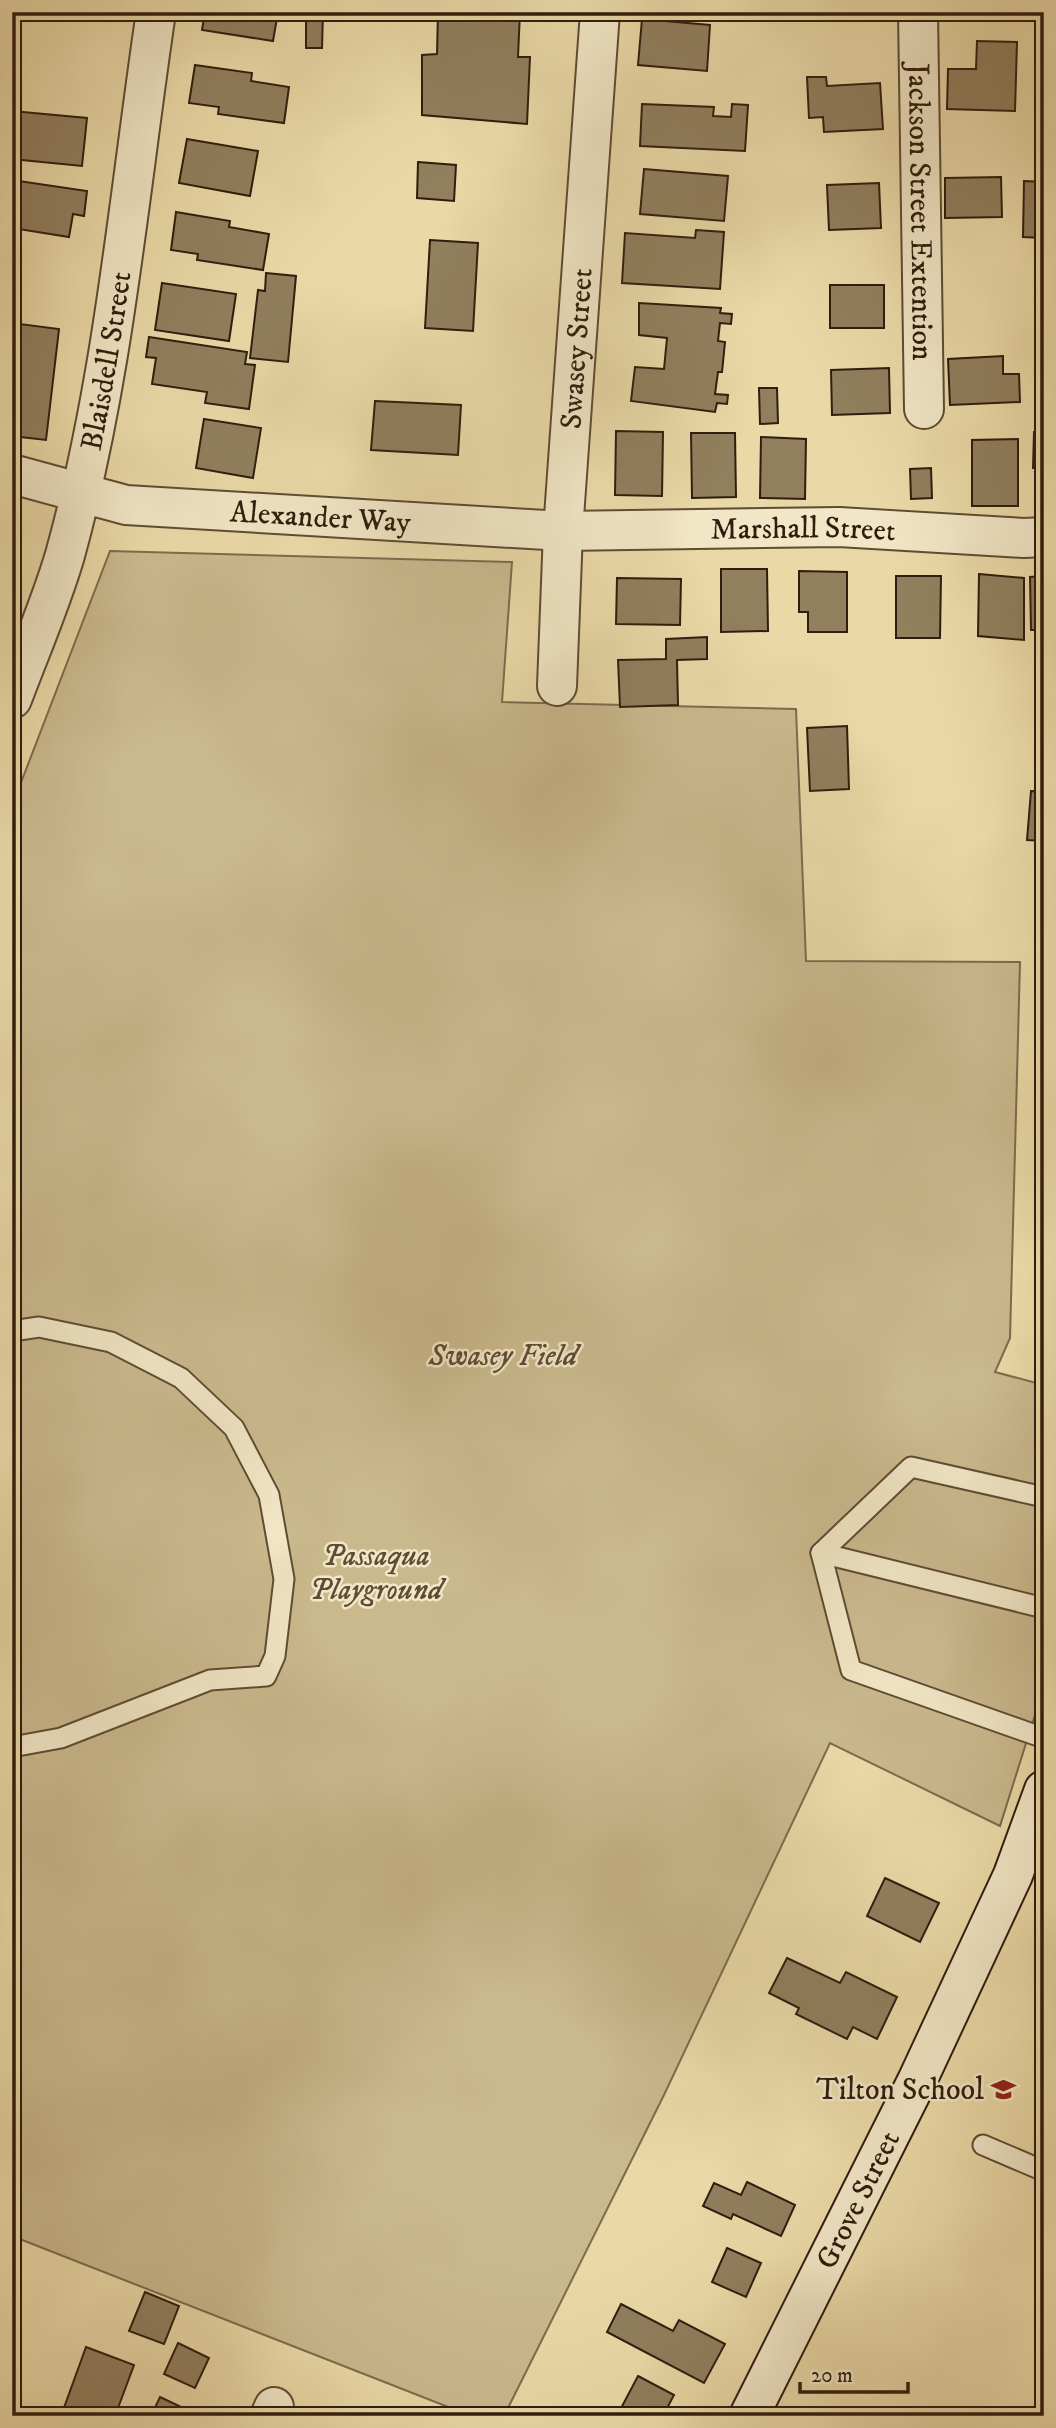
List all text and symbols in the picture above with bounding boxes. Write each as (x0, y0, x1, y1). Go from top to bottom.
street label: Jackson Street Extention (899, 60, 940, 361)
street label: Swasey Street (553, 267, 602, 431)
street label: Blaisdell Street (74, 269, 140, 454)
street label: Alexander Way (229, 494, 413, 542)
street label: Marshall Street (710, 510, 897, 550)
park label: Swasey Field (427, 1338, 582, 1375)
park label: Passaqua Playground (310, 1538, 447, 1609)
place label: Tilton School (816, 2072, 984, 2109)
school or university icon: Tilton School (990, 2075, 1018, 2103)
street label: Grove Street (809, 2125, 909, 2276)
scale bar (800, 2351, 909, 2395)
text: 20 m (811, 2363, 853, 2389)

